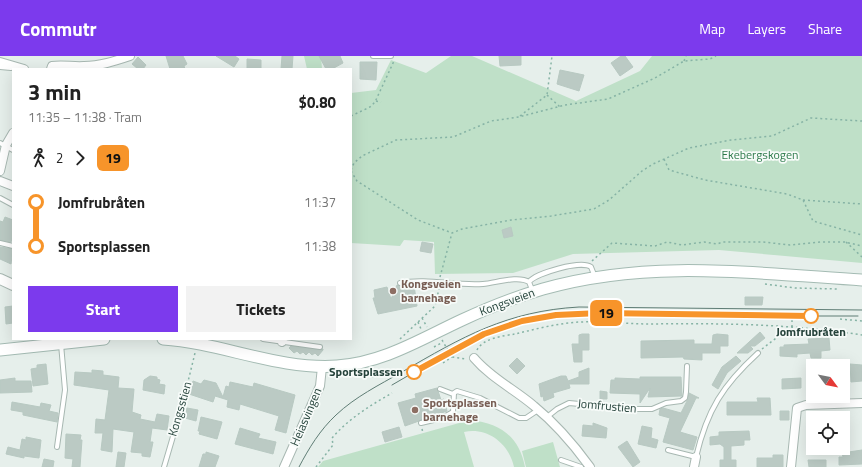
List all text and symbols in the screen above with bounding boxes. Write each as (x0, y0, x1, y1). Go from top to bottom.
text: Commutr (20, 14, 97, 43)
text: Map (699, 18, 725, 39)
text: Layers (747, 18, 786, 39)
text: Share (808, 18, 842, 39)
text: 3 min (28, 75, 81, 109)
text: $0.80 (299, 91, 336, 114)
text: 11:35 – 11:38 · Tram (28, 107, 142, 127)
park label: Ekebergskogen (721, 145, 799, 164)
icon: walk (28, 147, 50, 169)
icon: forward (69, 147, 91, 169)
text: 19 (105, 147, 121, 168)
text: 2 (56, 148, 63, 168)
text: Jomfrubråten (58, 191, 145, 214)
text: 11:37 (304, 192, 336, 212)
text: Sportsplassen (58, 235, 150, 258)
text: 11:38 (304, 236, 336, 256)
place label: Kongsveien barnehage (401, 274, 461, 307)
street label: Kongsveien (476, 283, 537, 320)
button: Start (28, 286, 178, 332)
button: Tickets (186, 286, 336, 332)
marker: Kongsveien barnehage (388, 286, 398, 296)
line badge: 19 (588, 300, 624, 326)
text: 19 (598, 302, 614, 323)
marker: Jomfrubråten (803, 308, 819, 324)
place label: Jomfrubråten (776, 322, 846, 341)
north arrow (806, 359, 850, 403)
map controls (806, 359, 850, 455)
place label: Sportsplassen (329, 362, 403, 381)
marker: Sportsplassen (406, 364, 422, 380)
street label: Kongsstien (163, 379, 196, 438)
street label: Heiasvingen (285, 385, 326, 449)
place label: Sportsplassen barnehage (423, 393, 497, 426)
street label: Jomfrustien (577, 393, 637, 418)
marker: Sportsplassen barnehage (410, 405, 420, 415)
button: locate (806, 411, 850, 455)

